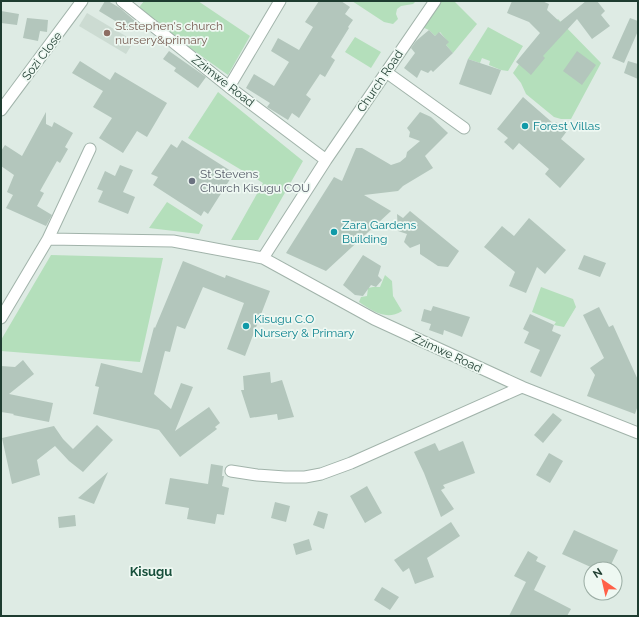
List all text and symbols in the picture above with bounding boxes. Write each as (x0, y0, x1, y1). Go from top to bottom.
place label: St.stephen's church nursery&primary (115, 19, 223, 47)
marker: St.stephen's church nursery&primary (102, 28, 112, 38)
street label: Sozi Close (19, 29, 65, 83)
street label: Church Road (354, 47, 406, 115)
street label: Zzimwe Road (189, 52, 257, 110)
place label: Forest Villas (533, 119, 600, 133)
marker: Forest Villas (520, 121, 530, 131)
place label: St Stevens Church Kisugu COU (200, 167, 310, 195)
marker: St Stevens Church Kisugu COU (187, 176, 197, 186)
place label: Zara Gardens Building (342, 218, 417, 246)
marker: Zara Gardens Building (329, 227, 339, 237)
place label: Kisugu C.O Nursery & Primary (254, 312, 355, 340)
marker: Kisugu C.O Nursery & Primary (241, 321, 251, 331)
street label: Zzimwe Road (410, 331, 484, 375)
north arrow (583, 561, 623, 601)
district label: Kisugu (130, 564, 172, 579)
text: N (591, 565, 605, 581)

